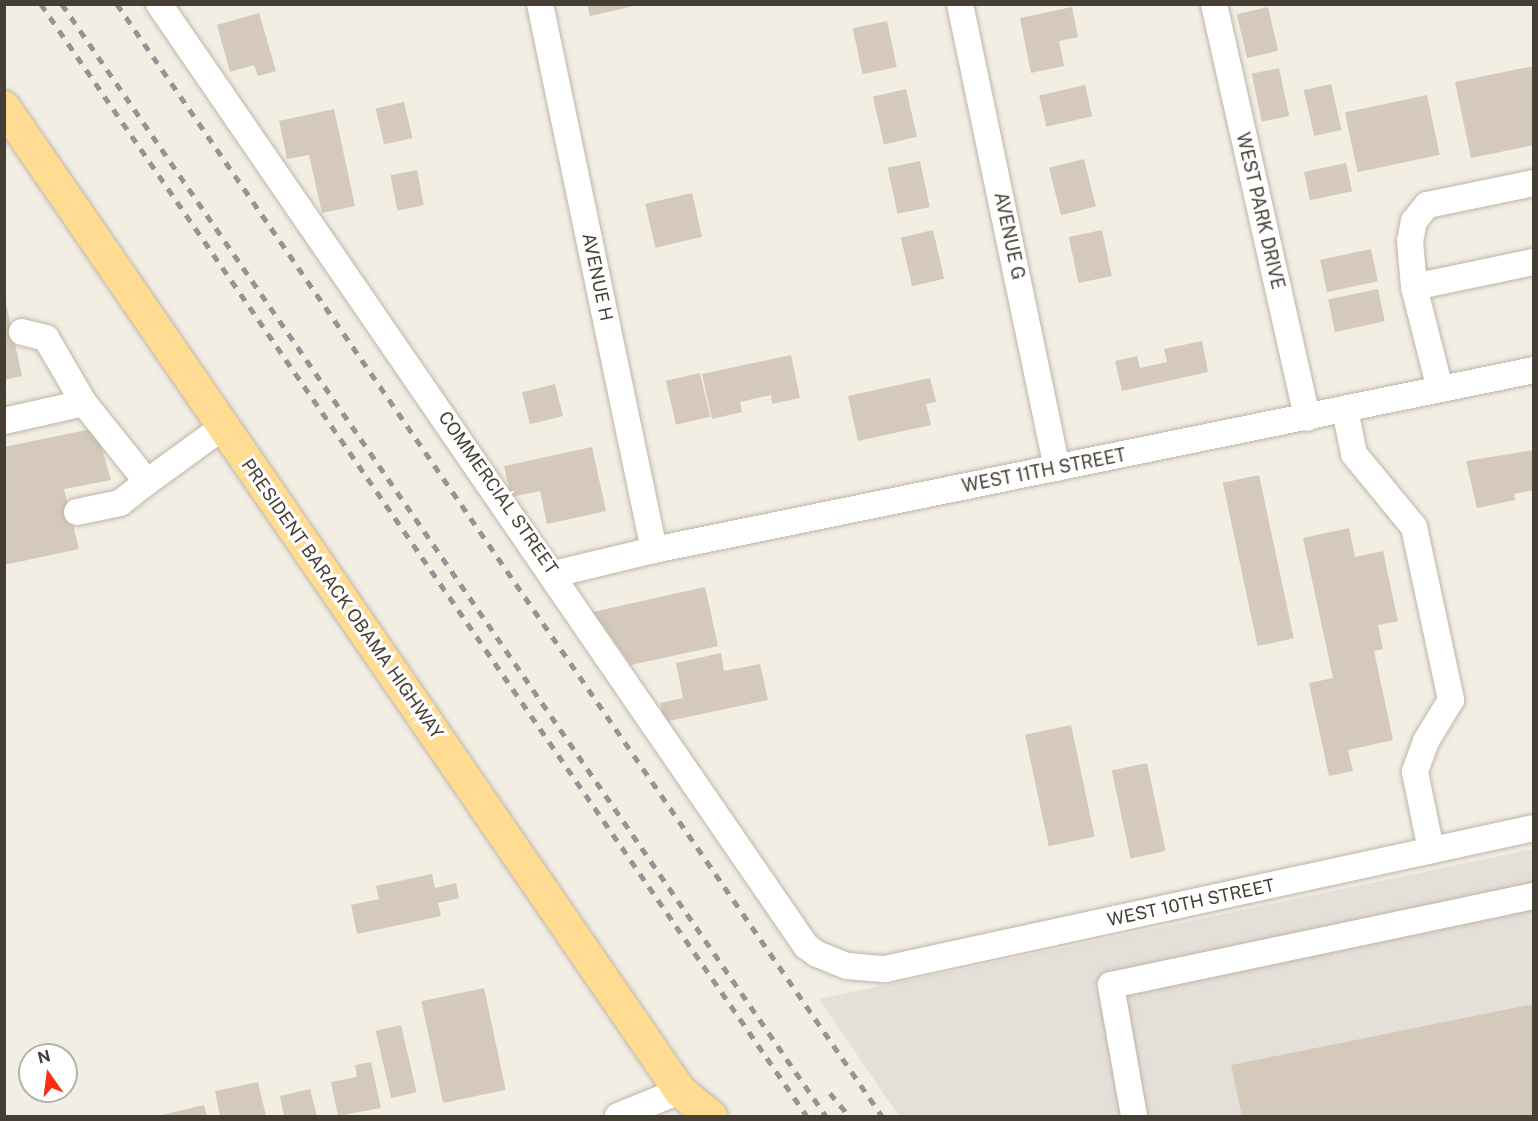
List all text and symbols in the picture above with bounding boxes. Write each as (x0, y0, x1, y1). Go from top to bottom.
street label: WEST PARK DRIVE (1231, 131, 1289, 291)
street label: AVENUE G (989, 190, 1029, 282)
street label: AVENUE H (577, 231, 617, 323)
street label: COMMERCIAL STREET (434, 407, 562, 579)
street label: WEST 11TH STREET (960, 444, 1128, 498)
street label: PRESIDENT BARACK OBAMA HIGHWAY (237, 455, 447, 743)
street label: WEST 10TH STREET (1105, 875, 1277, 931)
north arrow (18, 1043, 78, 1103)
text: N (36, 1046, 52, 1068)

